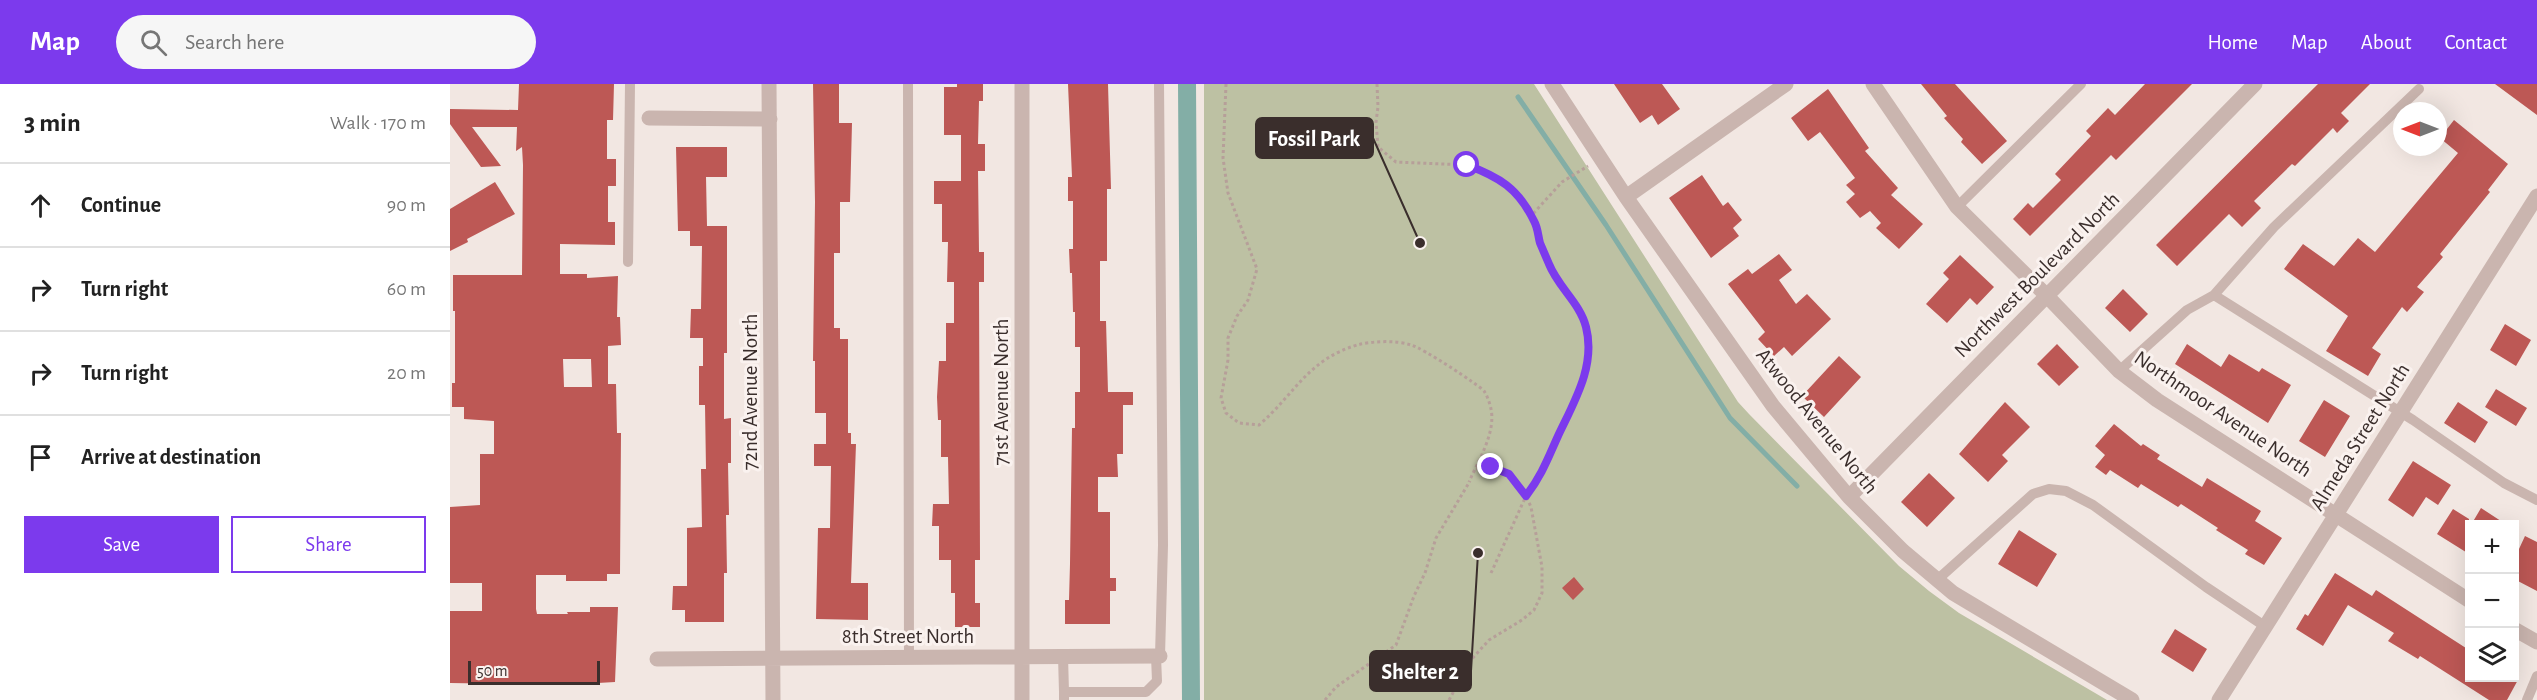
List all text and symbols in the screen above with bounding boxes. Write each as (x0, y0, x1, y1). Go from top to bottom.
search box (116, 15, 536, 69)
icon: search (137, 26, 170, 59)
text: Map (30, 28, 80, 56)
text: Search here (185, 31, 284, 53)
text: Home (2207, 32, 2258, 53)
text: Map (2291, 32, 2328, 53)
text: About (2361, 32, 2411, 53)
text: Contact (2444, 32, 2507, 53)
north arrow (2393, 102, 2447, 156)
text: 3 min (24, 110, 81, 136)
text: Walk · 170 m (330, 113, 426, 133)
callout: Fossil Park (1256, 118, 1373, 158)
text: Fossil Park (1268, 128, 1360, 150)
route start (1453, 151, 1479, 177)
street label: Northwest Boulevard North (1950, 188, 2124, 362)
icon: ahead (24, 189, 57, 222)
text: Continue (81, 194, 161, 216)
text: 90 m (387, 195, 426, 215)
icon: right (24, 273, 57, 306)
text: Turn right (81, 278, 168, 300)
text: 60 m (387, 279, 426, 299)
street label: 72nd Avenue North (740, 314, 761, 470)
street label: 71st Avenue North (991, 318, 1012, 466)
street label: Atwood Avenue North (1752, 344, 1882, 498)
street label: Northmoor Avenue North (2131, 347, 2315, 481)
icon: right (24, 357, 57, 390)
street label: Almeda Street North (2306, 360, 2414, 514)
text: Turn right (81, 362, 168, 384)
text: 20 m (387, 363, 426, 383)
icon: arrive (24, 441, 57, 474)
text: Arrive at destination (81, 446, 261, 468)
route end (1477, 453, 1503, 479)
button: Save (24, 516, 219, 573)
button: Share (231, 516, 426, 573)
map controls (2465, 520, 2519, 682)
button: + (2465, 520, 2519, 574)
button: − (2465, 574, 2519, 628)
street label: 8th Street North (842, 626, 974, 647)
button: layers (2465, 628, 2519, 682)
callout: Shelter 2 (1370, 651, 1471, 691)
scale bar (468, 658, 600, 686)
text: Shelter 2 (1381, 661, 1459, 683)
text: 50 m (477, 663, 508, 679)

